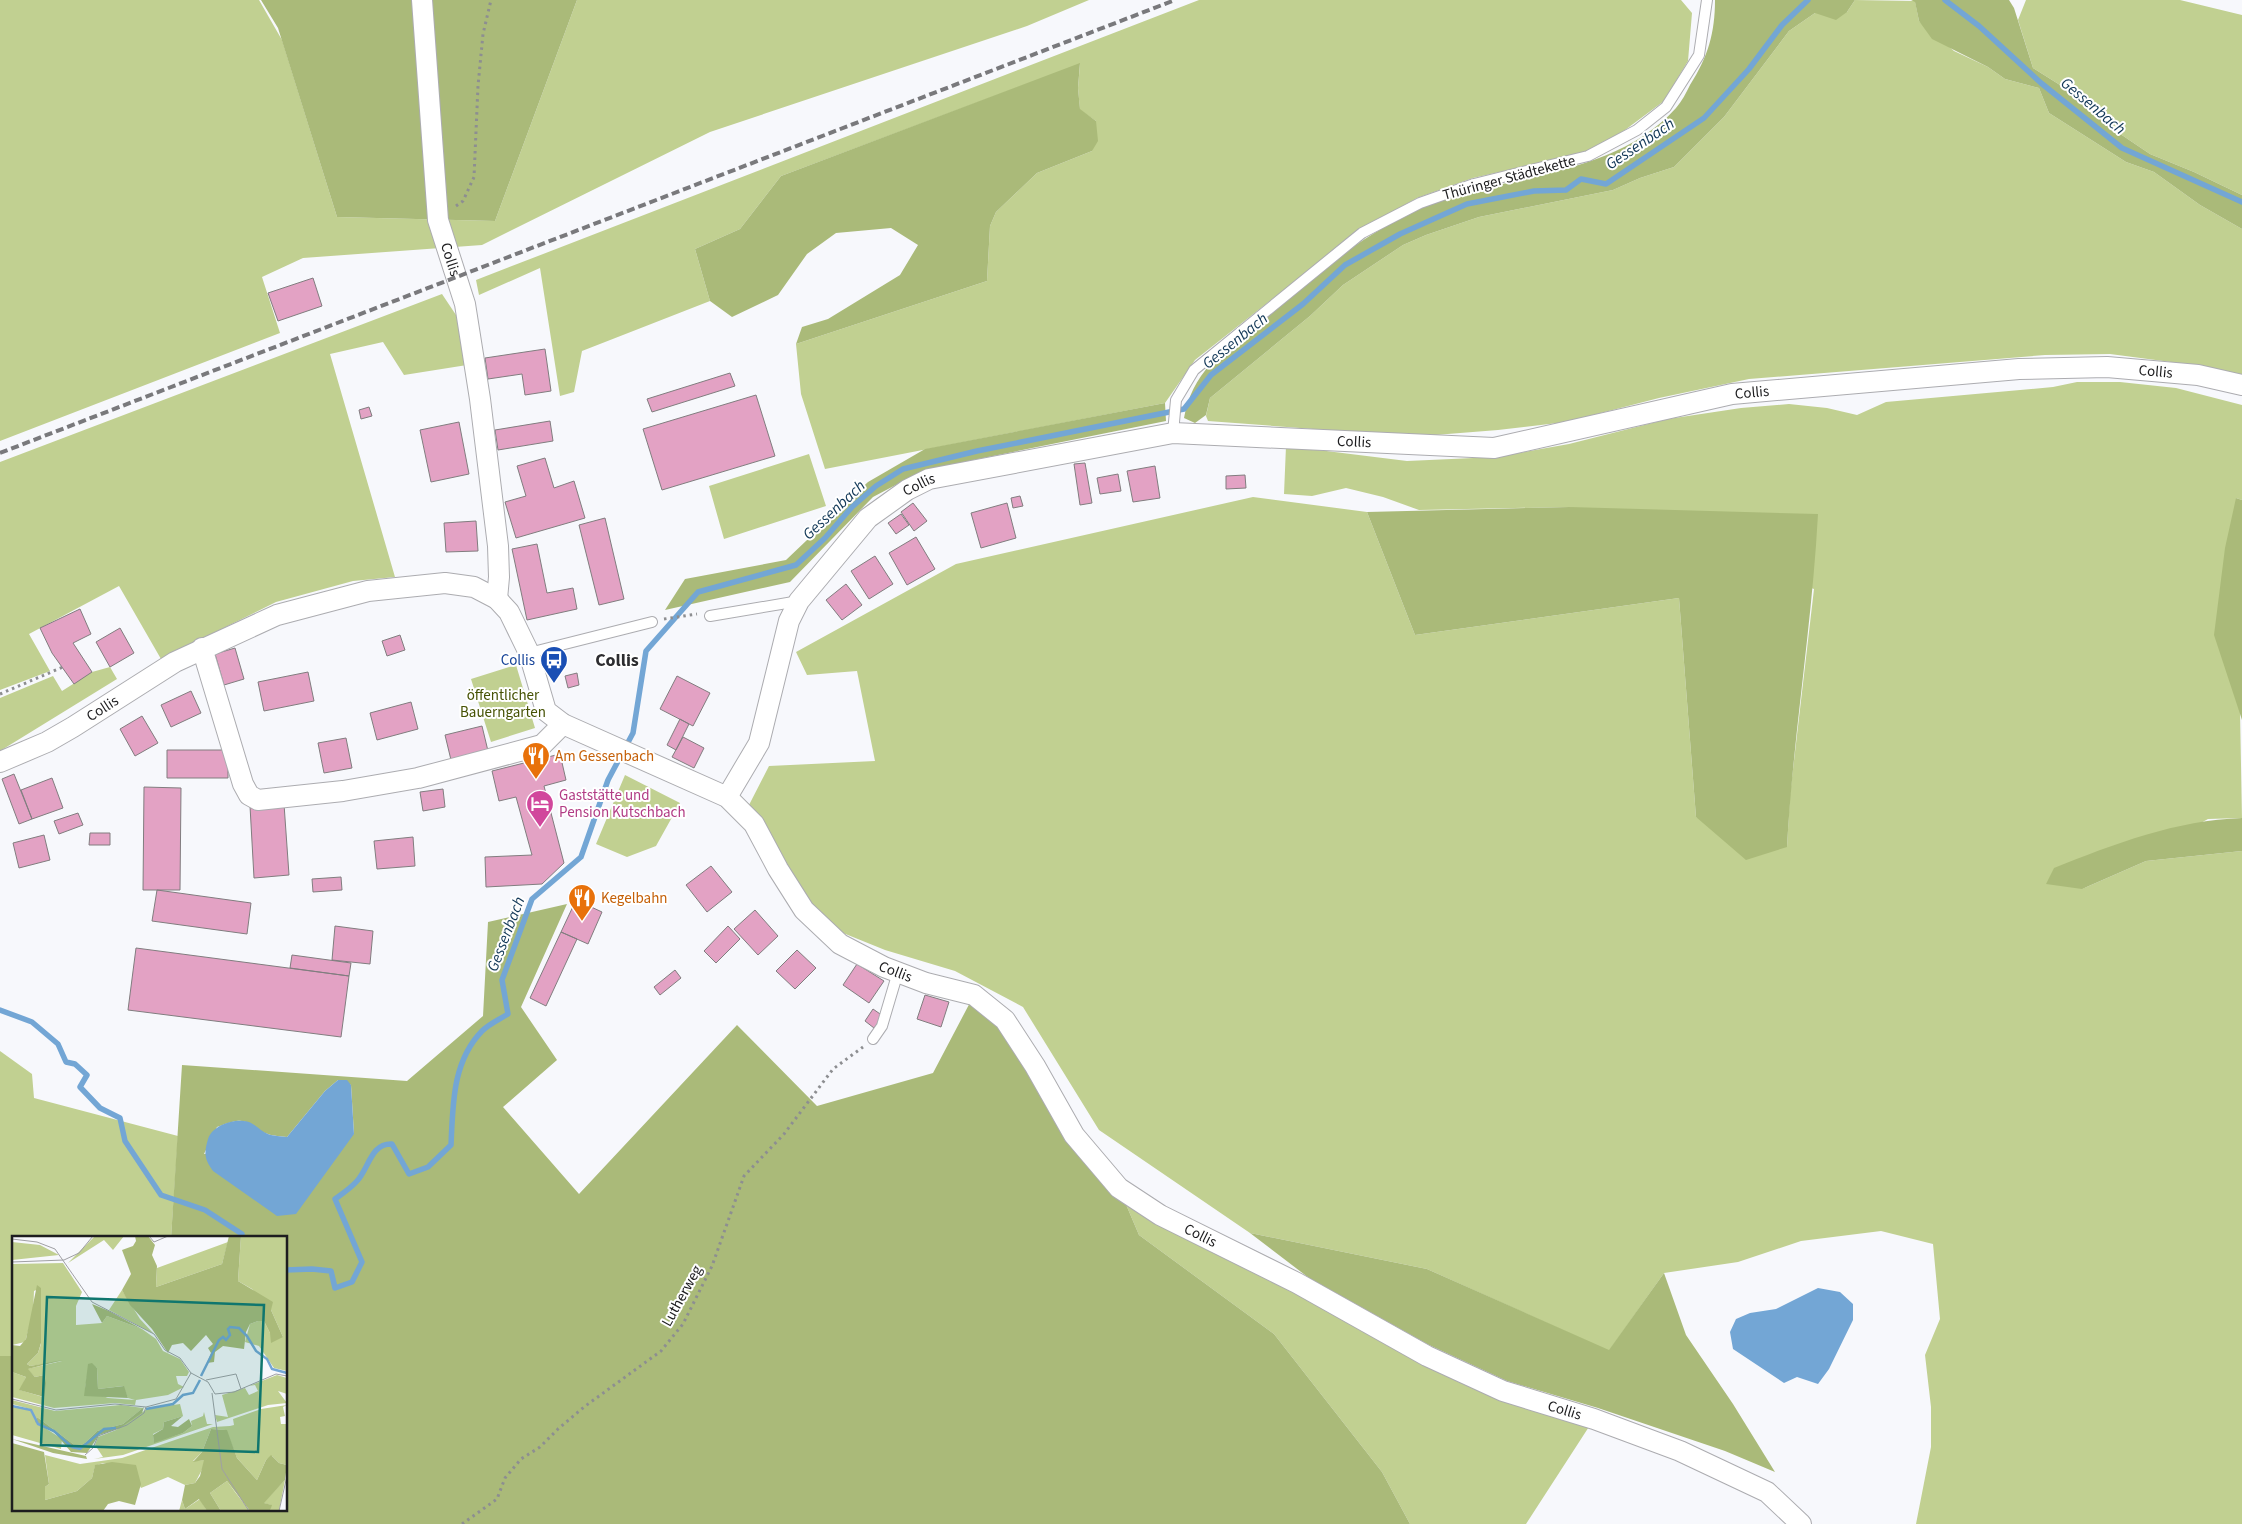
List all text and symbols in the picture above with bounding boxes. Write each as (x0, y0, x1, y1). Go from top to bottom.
water label: Gessenbach (2056, 72, 2130, 140)
water label: Gessenbach (1601, 113, 1679, 175)
street label: Thüringer Städtekette (1440, 150, 1578, 206)
street label: Collis (435, 240, 466, 279)
water label: Gessenbach (1198, 308, 1272, 374)
street label: Collis (2138, 359, 2174, 383)
street label: Collis (1734, 380, 1770, 404)
street label: Collis (1337, 430, 1372, 453)
street label: Collis (899, 468, 937, 501)
water label: Gessenbach (798, 475, 870, 545)
bus stop icon: Collis (539, 645, 569, 684)
district label: Collis (595, 648, 639, 673)
place label: Collis (501, 650, 535, 671)
park label: öffentlicher Bauerngarten (460, 685, 546, 723)
street label: Collis (82, 690, 123, 726)
restaurant icon: Am Gessenbach (521, 741, 551, 780)
place label: Am Gessenbach (555, 746, 654, 767)
place label: Gaststätte und Pension Kutschbach (559, 785, 686, 823)
hotel icon: Gaststätte und Pension Kutschbach (525, 789, 555, 828)
restaurant icon: Kegelbahn (567, 883, 597, 922)
place label: Kegelbahn (601, 888, 668, 909)
water label: Gessenbach (482, 893, 530, 975)
street label: Collis (875, 955, 915, 987)
street label: Collis (1181, 1218, 1221, 1252)
inset map (12, 1236, 288, 1512)
street label: Lutherweg (657, 1261, 708, 1330)
street label: Collis (1545, 1395, 1584, 1425)

